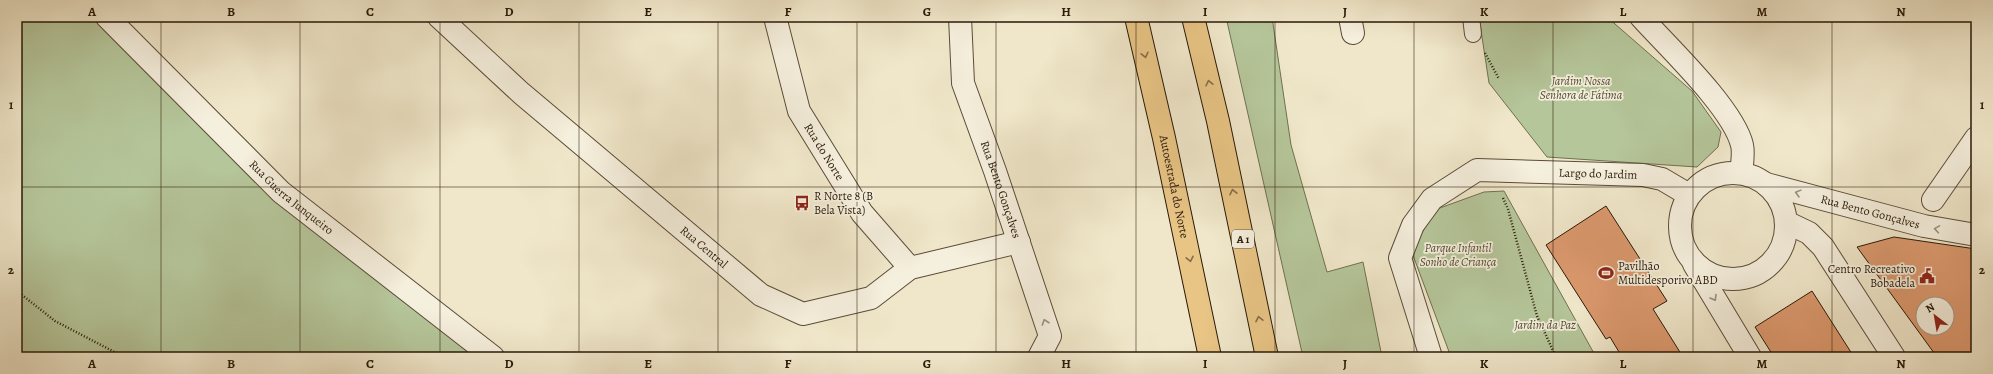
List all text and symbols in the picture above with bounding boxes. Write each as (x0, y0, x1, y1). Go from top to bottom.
text: A (87, 3, 97, 20)
text: B (227, 3, 235, 20)
text: C (366, 3, 374, 20)
text: D (504, 3, 514, 20)
text: E (644, 3, 652, 20)
text: F (785, 3, 792, 20)
text: G (923, 3, 931, 20)
text: H (1061, 3, 1071, 20)
text: I (1203, 3, 1208, 20)
text: J (1343, 3, 1347, 20)
text: K (1480, 3, 1489, 20)
text: L (1620, 3, 1627, 20)
text: M (1757, 3, 1768, 20)
text: N (1896, 3, 1906, 20)
one-way arrow (1140, 52, 1148, 58)
park label: Jardim Nossa Senhora de Fátima (1540, 73, 1623, 103)
one-way arrow (1205, 80, 1214, 87)
text: 1 (9, 96, 14, 113)
text: 1 (1980, 96, 1985, 113)
street label: Rua do Norte (800, 120, 848, 184)
street label: Autoestrada do Norte (1155, 133, 1193, 240)
street label: Rua Bento Gonçalves (977, 138, 1025, 240)
street label: Rua Guerra Junqueiro (246, 156, 337, 238)
street label: Largo do Jardim (1558, 164, 1638, 183)
place label: R Norte 8 (B Bela Vista) (814, 188, 873, 218)
one-way arrow (1229, 188, 1237, 195)
one-way arrow (1795, 190, 1801, 198)
street label: Rua Bento Gonçalves (1819, 191, 1922, 233)
bus stop icon: R Norte 8 (B Bela Vista) (793, 194, 811, 212)
street label: Rua Central (677, 222, 731, 272)
one-way arrow (1934, 225, 1941, 234)
road number: A 1 (1232, 230, 1254, 248)
park label: Parque Infantil Sonho de Criança (1420, 240, 1497, 270)
one-way arrow (1185, 256, 1193, 262)
place label: Pavilhão Multidesporivo ABD (1618, 258, 1718, 288)
text: 2 (8, 261, 15, 278)
place label: Centro Recreativo Bobadela (1828, 261, 1915, 291)
text: 2 (1979, 261, 1986, 278)
sports icon: Pavilhão Multidesporivo ABD (1597, 264, 1615, 282)
public building icon: Centro Recreativo Bobadela (1918, 267, 1936, 285)
one-way arrow (1709, 294, 1717, 301)
north arrow (1915, 296, 1955, 336)
text: N (1923, 299, 1937, 316)
one-way arrow (1256, 316, 1264, 322)
park label: Jardim da Paz (1513, 317, 1576, 333)
one-way arrow (1042, 318, 1050, 325)
text: A (87, 355, 97, 372)
text: B (227, 355, 235, 372)
text: C (366, 355, 374, 372)
text: D (504, 355, 514, 372)
text: E (644, 355, 652, 372)
text: F (785, 355, 792, 372)
text: G (923, 355, 931, 372)
text: H (1061, 355, 1071, 372)
text: I (1203, 355, 1208, 372)
text: J (1343, 355, 1347, 372)
text: K (1480, 355, 1489, 372)
text: L (1620, 355, 1627, 372)
text: M (1757, 355, 1768, 372)
text: N (1896, 355, 1906, 372)

